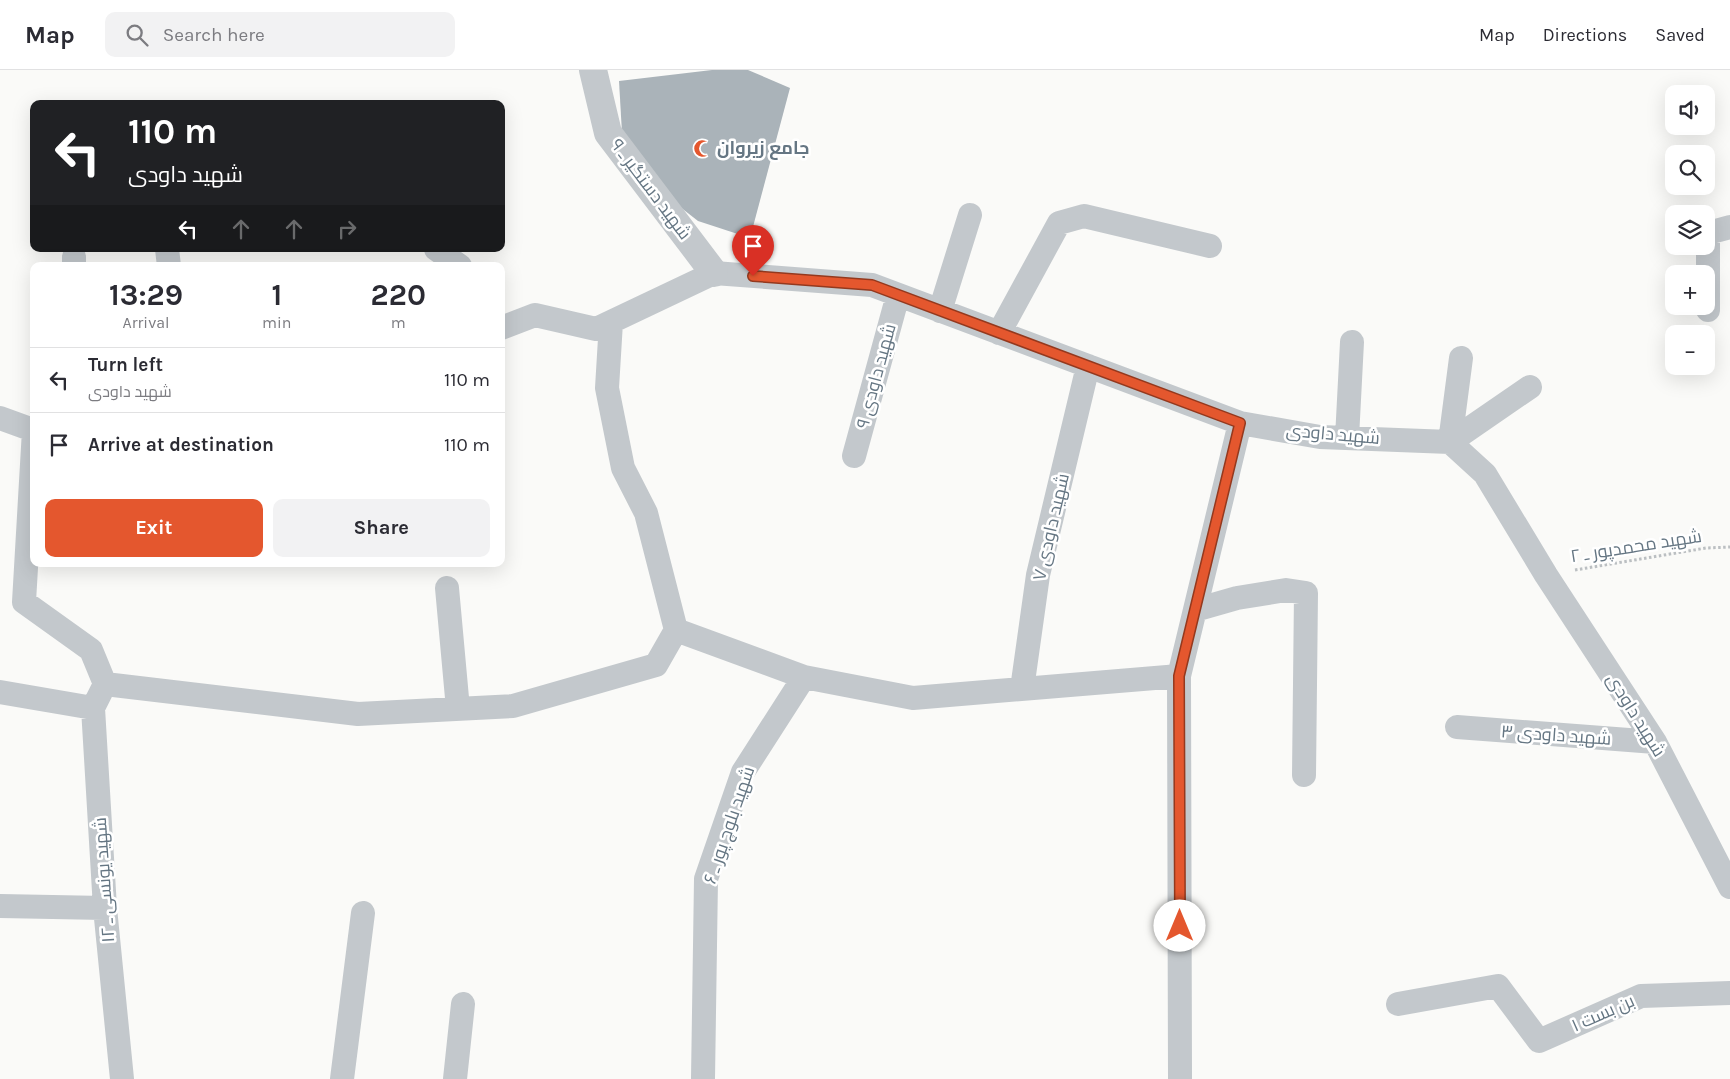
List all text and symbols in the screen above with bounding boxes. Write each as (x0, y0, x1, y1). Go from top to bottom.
search box (105, 12, 455, 57)
text: Map (25, 21, 75, 49)
icon: search (123, 21, 151, 49)
text: Search here (163, 24, 265, 46)
text: Map (1479, 24, 1515, 46)
text: Directions (1543, 24, 1627, 46)
text: Saved (1655, 24, 1705, 46)
map controls (1665, 85, 1715, 375)
button: sound (1665, 85, 1715, 135)
text: 110 m (128, 111, 217, 152)
icon: left (45, 120, 110, 185)
street label: شهید دستگیر ـ ۹ (606, 134, 696, 244)
place label: جامع زیروان (717, 137, 809, 160)
mosque icon: جامع زیروان (693, 138, 713, 158)
button: search (1665, 145, 1715, 195)
text: شهید داودی (128, 162, 243, 188)
button: layers (1665, 205, 1715, 255)
icon: left (174, 215, 202, 243)
icon: ahead (227, 215, 255, 243)
icon: ahead (280, 215, 308, 243)
icon: right (333, 215, 361, 243)
pin (732, 225, 774, 276)
icon: arrive (739, 232, 767, 260)
button: + (1665, 265, 1715, 315)
text: 13:29 (109, 277, 183, 313)
text: 1 (271, 277, 282, 313)
text: 220 (371, 277, 426, 313)
text: Arrival (123, 313, 169, 332)
text: min (262, 313, 291, 332)
text: m (391, 313, 406, 332)
street label: شهید داودی ۹ (851, 321, 901, 431)
button: − (1665, 325, 1715, 375)
text: Turn left (88, 354, 163, 376)
icon: left (45, 366, 73, 394)
text: 110 m (444, 369, 490, 391)
text: شهید داودی (88, 382, 172, 401)
street label: شهید داودی (1285, 419, 1381, 449)
icon: arrive (45, 431, 73, 459)
text: Arrive at destination (88, 434, 274, 456)
text: 110 m (444, 434, 490, 456)
street label: شهید داودی ۷ (1028, 471, 1074, 583)
button: Exit (45, 499, 263, 557)
button: Share (273, 499, 490, 557)
street label: شهید محمدپور ـ ۲ (1569, 525, 1703, 568)
street label: شهید داودی (1602, 669, 1670, 761)
street label: شهید داودی ۳ (1500, 720, 1612, 750)
street label: شهید بلوچ پور ـ ۶ (699, 763, 760, 887)
street label: شهید یونسی ـ ۱۲ (89, 817, 119, 943)
position arrow (1153, 899, 1205, 951)
street label: بن بست ۱ (1568, 989, 1638, 1037)

